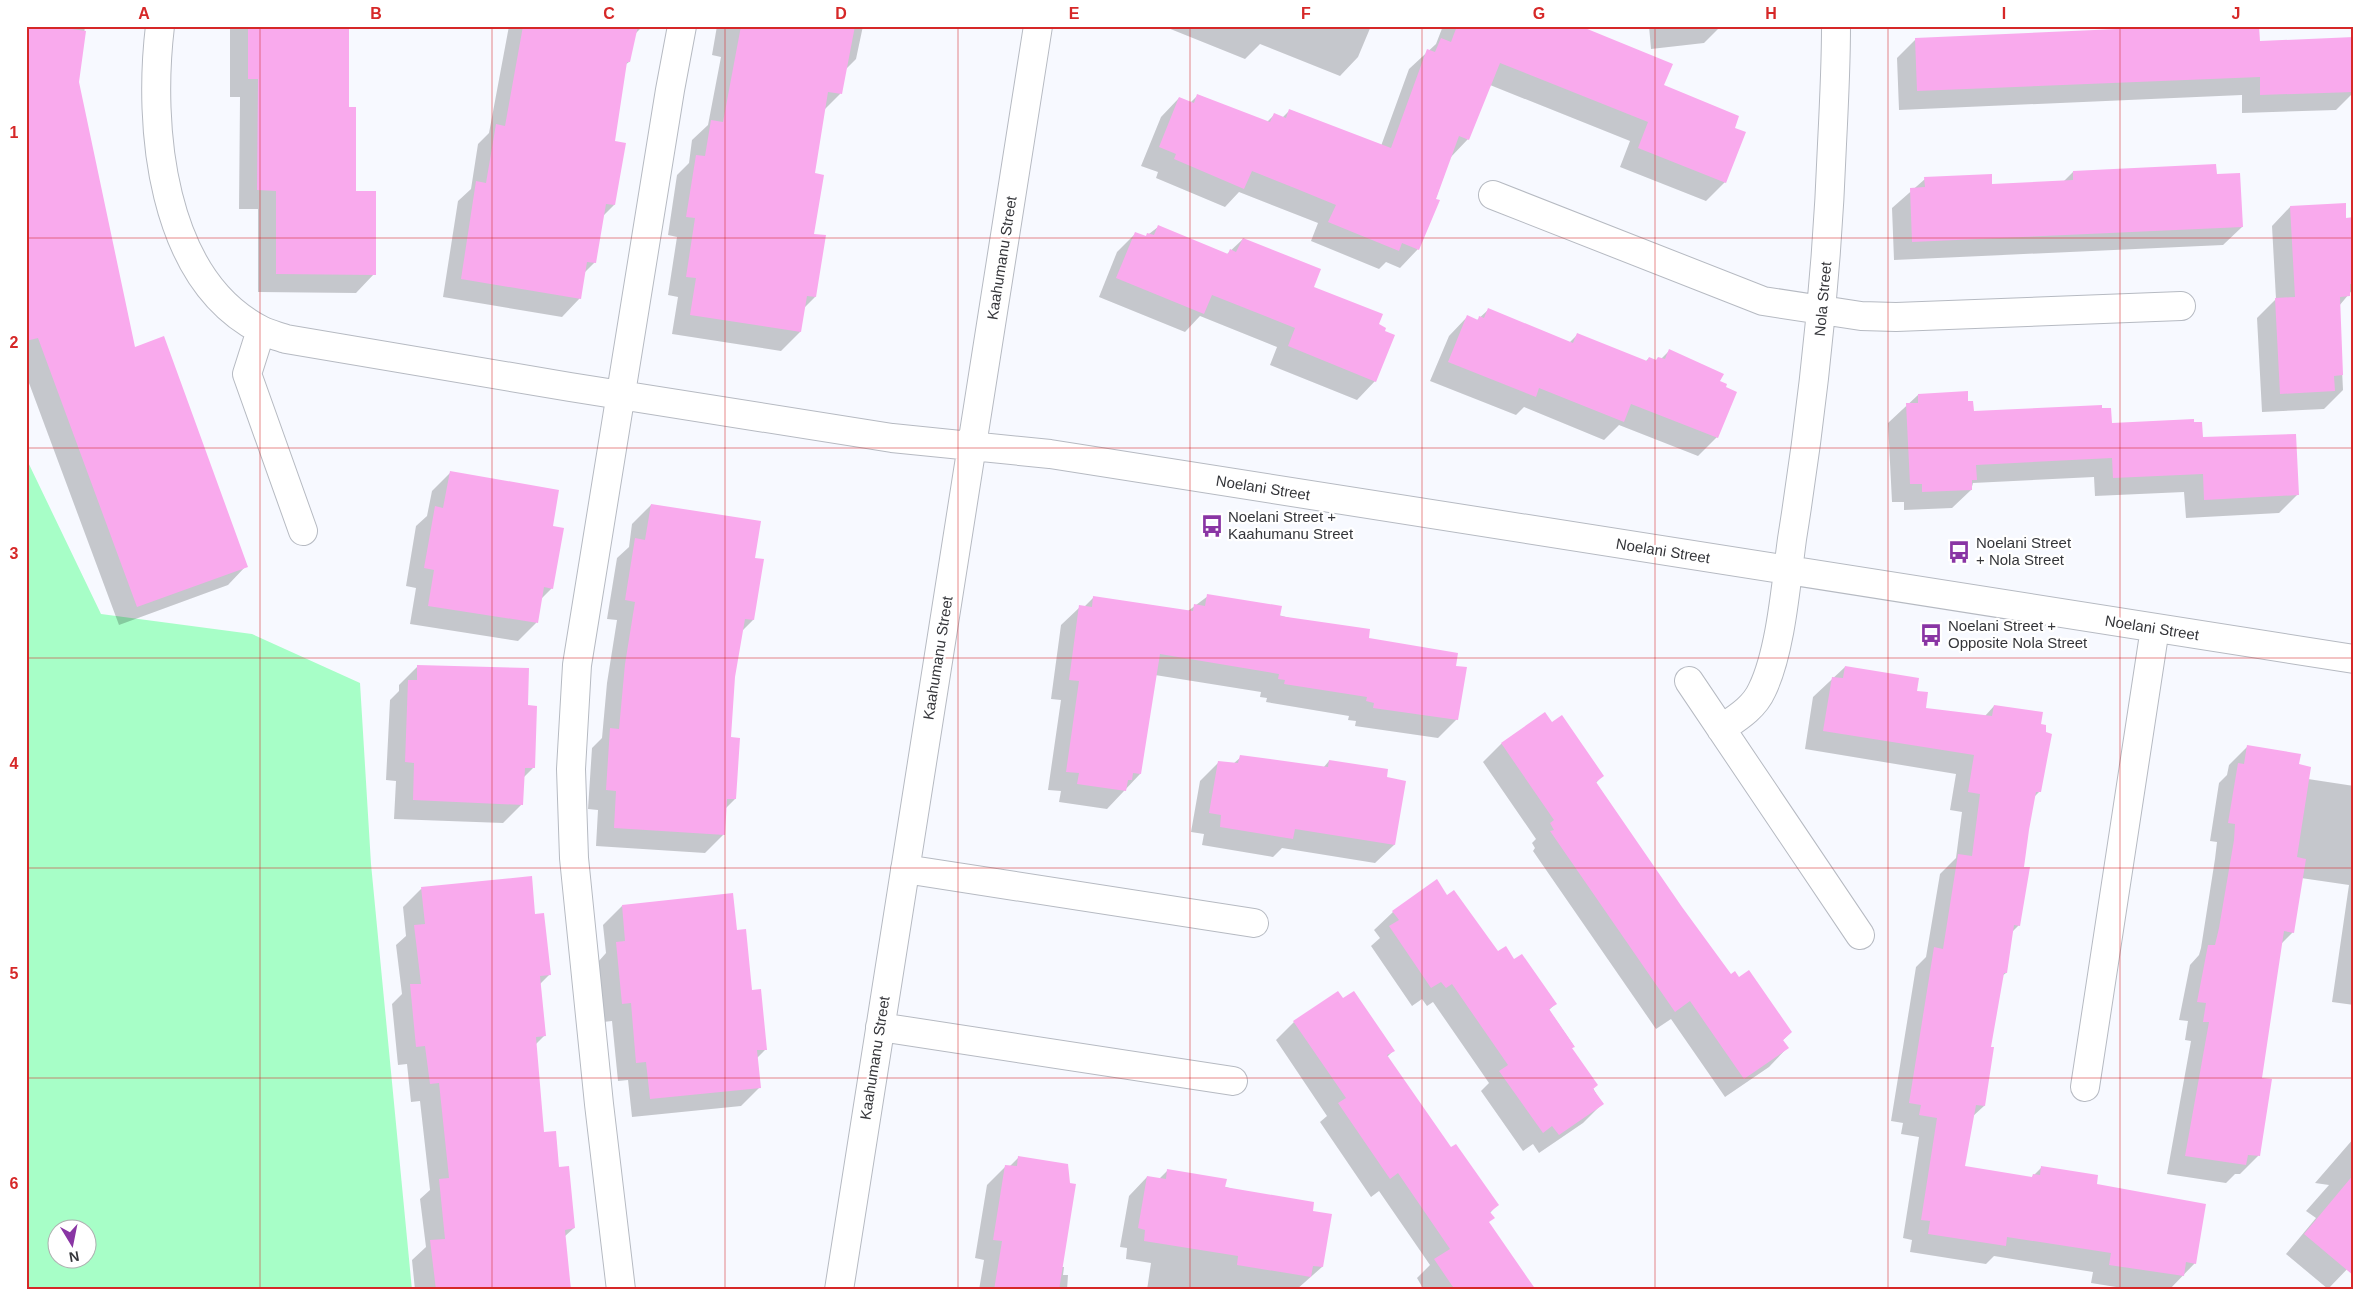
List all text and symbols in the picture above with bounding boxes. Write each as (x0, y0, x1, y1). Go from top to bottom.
text: A (138, 5, 150, 22)
text: B (370, 5, 382, 22)
text: C (603, 5, 615, 22)
text: D (835, 5, 847, 22)
text: E (1069, 5, 1080, 22)
text: F (1301, 5, 1311, 22)
text: G (1533, 5, 1545, 22)
text: H (1765, 5, 1777, 22)
text: I (2002, 5, 2006, 22)
text: J (2232, 5, 2240, 22)
text: 1 (10, 124, 19, 141)
street label: Kaahumanu Street (983, 194, 1020, 321)
street label: Nola Street (1811, 260, 1834, 337)
text: 2 (10, 334, 19, 351)
street label: Noelani Street (1215, 472, 1312, 503)
place label: Noelani Street + Kaahumanu Street (1228, 508, 1354, 542)
bus stop icon: Noelani Street + Kaahumanu Street (1199, 513, 1225, 539)
place label: Noelani Street + Nola Street (1976, 534, 2072, 568)
street label: Noelani Street (1615, 535, 1712, 566)
bus stop icon: Noelani Street + Nola Street (1946, 539, 1972, 565)
text: 3 (10, 545, 19, 562)
street label: Kaahumanu Street (919, 594, 956, 721)
street label: Noelani Street (2104, 612, 2201, 643)
place label: Noelani Street + Opposite Nola Street (1948, 617, 2088, 651)
bus stop icon: Noelani Street + Opposite Nola Street (1918, 622, 1944, 648)
text: 4 (10, 755, 19, 772)
text: 5 (10, 965, 19, 982)
street label: Kaahumanu Street (856, 994, 893, 1121)
text: 6 (10, 1175, 19, 1192)
north arrow (48, 1218, 98, 1268)
text: N (68, 1248, 81, 1266)

